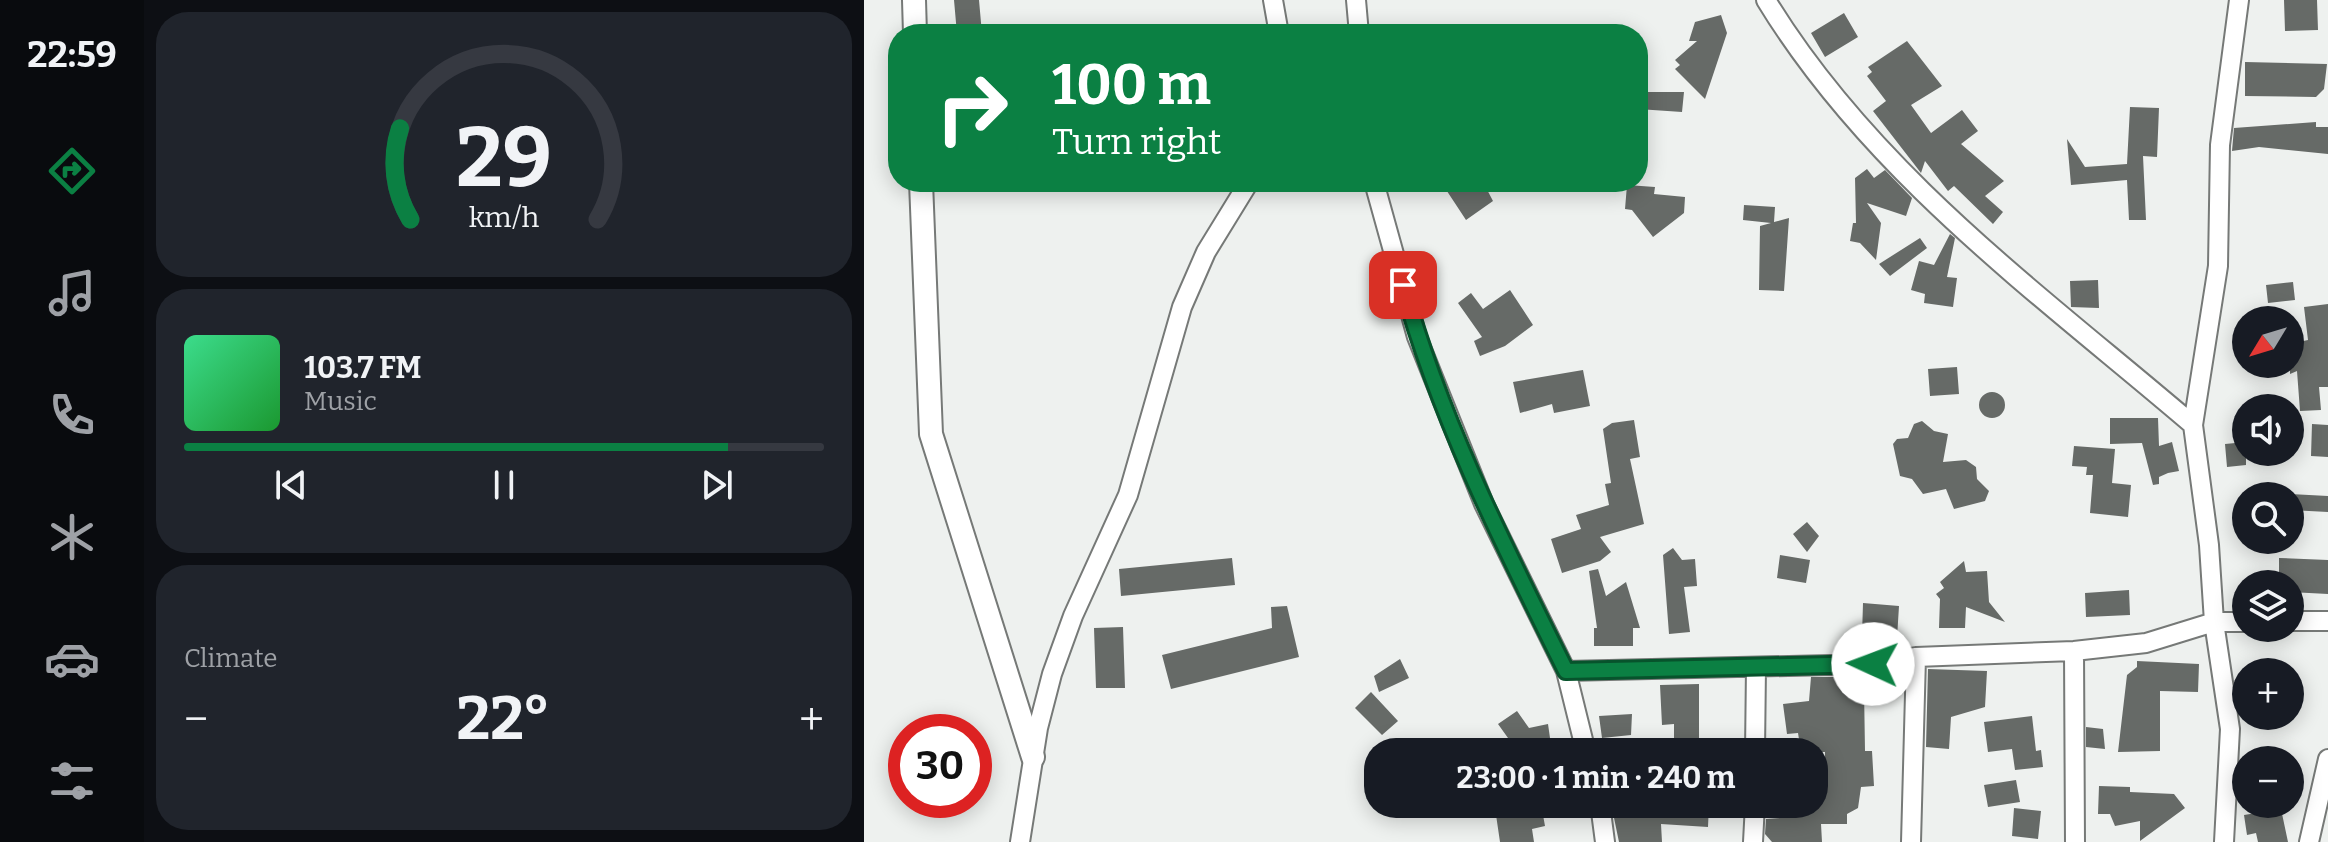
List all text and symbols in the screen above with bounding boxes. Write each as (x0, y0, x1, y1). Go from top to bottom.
text: 22:59 (27, 33, 117, 77)
text: 100 m (1052, 52, 1211, 119)
icon: right (920, 56, 1024, 160)
text: 29 (456, 108, 552, 208)
text: Turn right (1052, 120, 1221, 164)
icon: directions (44, 143, 100, 199)
text: km/h (469, 201, 540, 236)
pin (1369, 251, 1437, 319)
icon: arrive (1381, 263, 1425, 307)
icon: music (44, 265, 100, 321)
north arrow (2232, 306, 2304, 378)
map controls (2232, 306, 2304, 818)
text: 103.7 FM (304, 350, 421, 386)
text: Music (304, 386, 377, 417)
icon: phone (44, 387, 100, 443)
button: sound (2232, 394, 2304, 466)
icon: previous (269, 463, 313, 507)
icon: pause (482, 463, 526, 507)
icon: next (695, 463, 739, 507)
button: search (2232, 482, 2304, 554)
icon: climate (44, 509, 100, 565)
button: layers (2232, 570, 2304, 642)
position arrow (1831, 622, 1915, 706)
icon: car (44, 631, 100, 687)
text: Climate (184, 643, 278, 674)
button: + (2232, 658, 2304, 730)
text: 22° (457, 683, 551, 755)
text: − (184, 693, 208, 746)
text: + (799, 693, 824, 746)
speed limit sign: 30 (888, 714, 992, 818)
button: − (2232, 746, 2304, 818)
icon: filters (44, 753, 100, 809)
text: 23:00 · 1 min · 240 m (1457, 760, 1735, 796)

